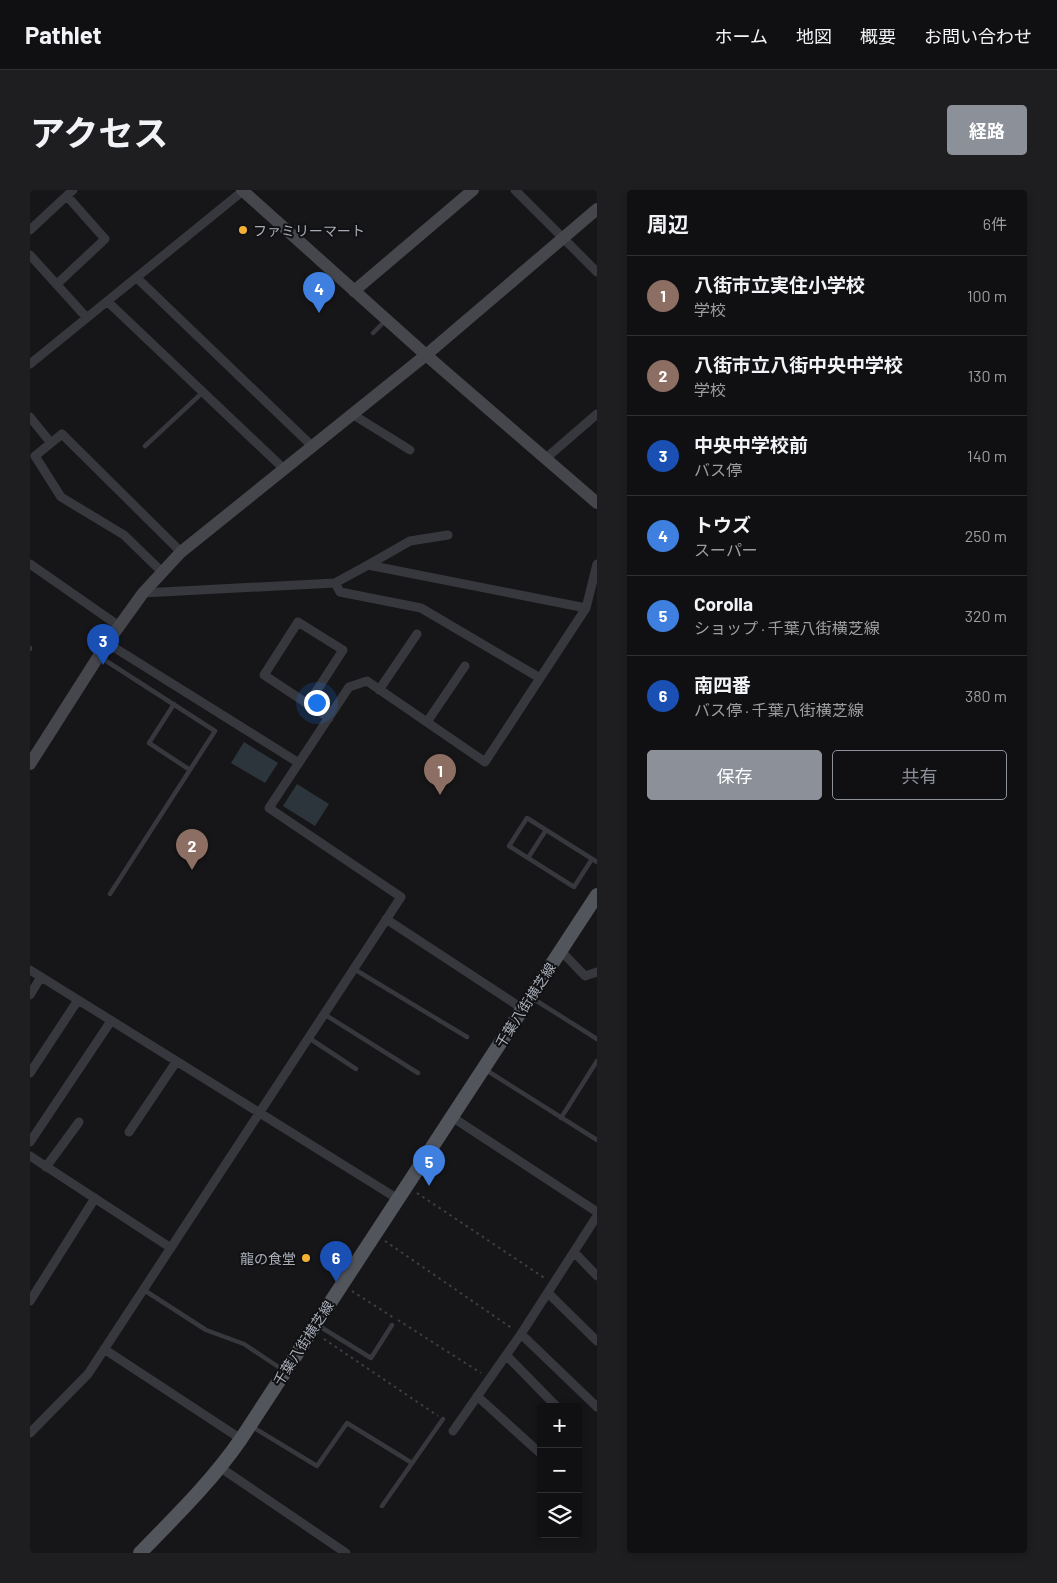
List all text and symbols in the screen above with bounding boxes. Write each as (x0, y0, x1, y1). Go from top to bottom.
text: Pathlet (25, 20, 102, 49)
text: ホーム (715, 25, 768, 47)
text: 地図 (796, 25, 832, 47)
text: 概要 (860, 25, 896, 47)
text: お問い合わせ (924, 25, 1032, 47)
button: 経路 (947, 105, 1027, 155)
text: アクセス (30, 111, 168, 153)
text: 周辺 (647, 211, 689, 236)
text: 6件 (983, 214, 1007, 233)
place label: ファミリーマート (253, 222, 365, 239)
marker: ファミリーマート (237, 224, 249, 236)
pin: 4 (303, 272, 335, 313)
text: 八街市立実住小学校 (694, 273, 865, 296)
text: 1 (660, 286, 666, 305)
text: 100 m (967, 286, 1007, 305)
text: 学校 (694, 300, 726, 319)
text: 八街市立八街中央中学校 (694, 353, 903, 376)
text: 2 (659, 366, 667, 385)
text: 130 m (968, 366, 1007, 385)
text: 学校 (694, 380, 726, 399)
text: 中央中学校前 (694, 433, 808, 456)
text: 3 (659, 446, 667, 465)
text: 140 m (967, 446, 1007, 465)
text: バス停 (694, 460, 742, 479)
text: トウズ (694, 513, 751, 536)
text: 4 (658, 526, 668, 545)
text: 250 m (965, 526, 1007, 545)
text: スーパー (694, 540, 758, 559)
text: Corolla (694, 592, 753, 615)
text: 5 (659, 606, 667, 625)
text: 320 m (965, 606, 1007, 625)
text: ショップ · 千葉八街横芝線 (694, 618, 880, 637)
pin: 3 (87, 624, 119, 665)
text: 南四番 (694, 673, 751, 696)
text: 6 (659, 686, 667, 705)
text: 380 m (965, 686, 1007, 705)
your location (304, 690, 330, 716)
text: バス停 · 千葉八街横芝線 (694, 700, 864, 719)
button: 保存 (647, 750, 822, 800)
button: 共有 (832, 750, 1007, 800)
pin: 1 (424, 754, 456, 795)
pin: 2 (176, 829, 208, 870)
street label: 千葉八街横芝線 (491, 959, 559, 1051)
pin: 5 (413, 1145, 445, 1186)
pin: 6 (320, 1241, 352, 1282)
place label: 龍の食堂 (240, 1250, 296, 1267)
marker: 龍の食堂 (300, 1252, 312, 1264)
street label: 千葉八街横芝線 (269, 1297, 337, 1389)
map controls (537, 1403, 582, 1538)
button: + (537, 1403, 582, 1448)
button: − (537, 1448, 582, 1493)
button: layers (537, 1493, 582, 1538)

